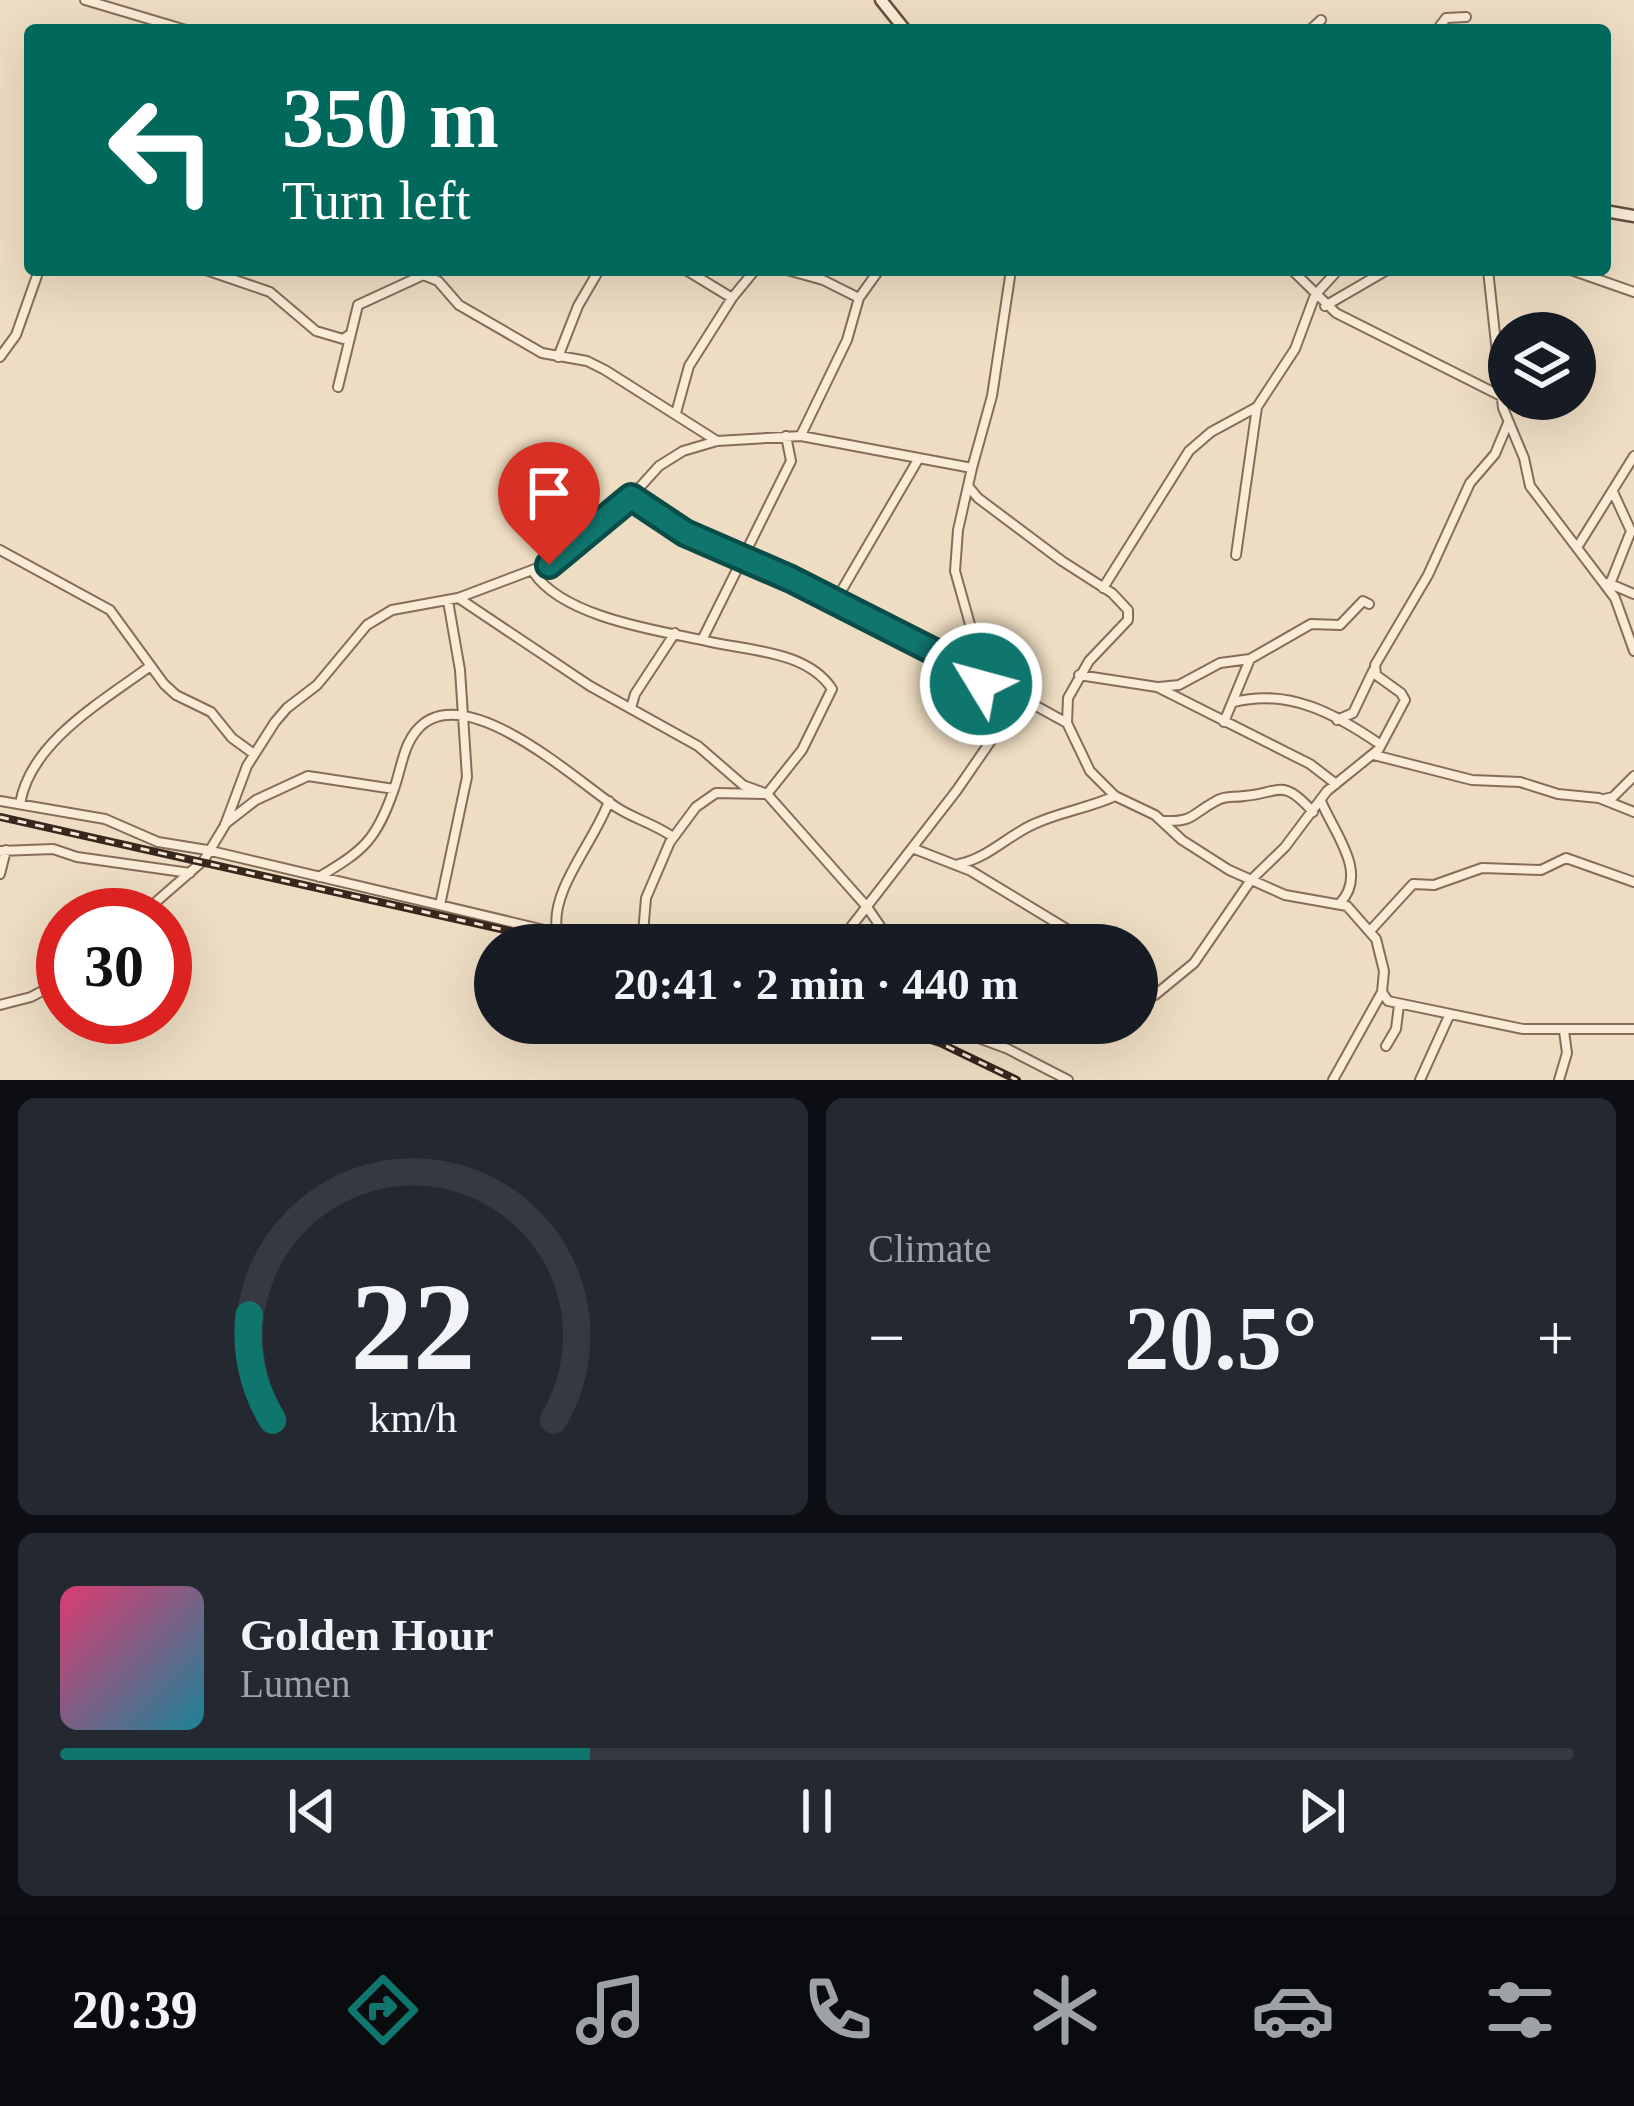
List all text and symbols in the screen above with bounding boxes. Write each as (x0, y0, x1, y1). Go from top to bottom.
icon: left (84, 72, 240, 228)
text: 350 m (282, 72, 499, 165)
text: Turn left (282, 171, 471, 231)
map controls (1488, 312, 1596, 420)
button: layers (1488, 312, 1596, 420)
pin (498, 442, 600, 565)
icon: arrive (516, 460, 582, 526)
position arrow (918, 621, 1044, 747)
speed limit sign: 30 (36, 888, 192, 1044)
text: 20:41 · 2 min · 440 m (614, 959, 1019, 1009)
text: Climate (868, 1227, 991, 1270)
text: 22 (351, 1258, 475, 1396)
text: 20.5° (1124, 1289, 1318, 1388)
text: − (868, 1301, 905, 1374)
text: + (1537, 1301, 1574, 1374)
text: km/h (369, 1393, 457, 1440)
text: Golden Hour (240, 1610, 494, 1660)
text: Lumen (240, 1662, 350, 1705)
icon: previous (279, 1778, 345, 1844)
icon: pause (784, 1778, 850, 1844)
icon: next (1289, 1778, 1355, 1844)
icon: directions (341, 1968, 425, 2052)
icon: music (569, 1968, 653, 2052)
icon: phone (796, 1968, 880, 2052)
icon: climate (1023, 1968, 1107, 2052)
icon: car (1251, 1968, 1335, 2052)
icon: filters (1478, 1968, 1562, 2052)
text: 20:39 (72, 1980, 198, 2040)

